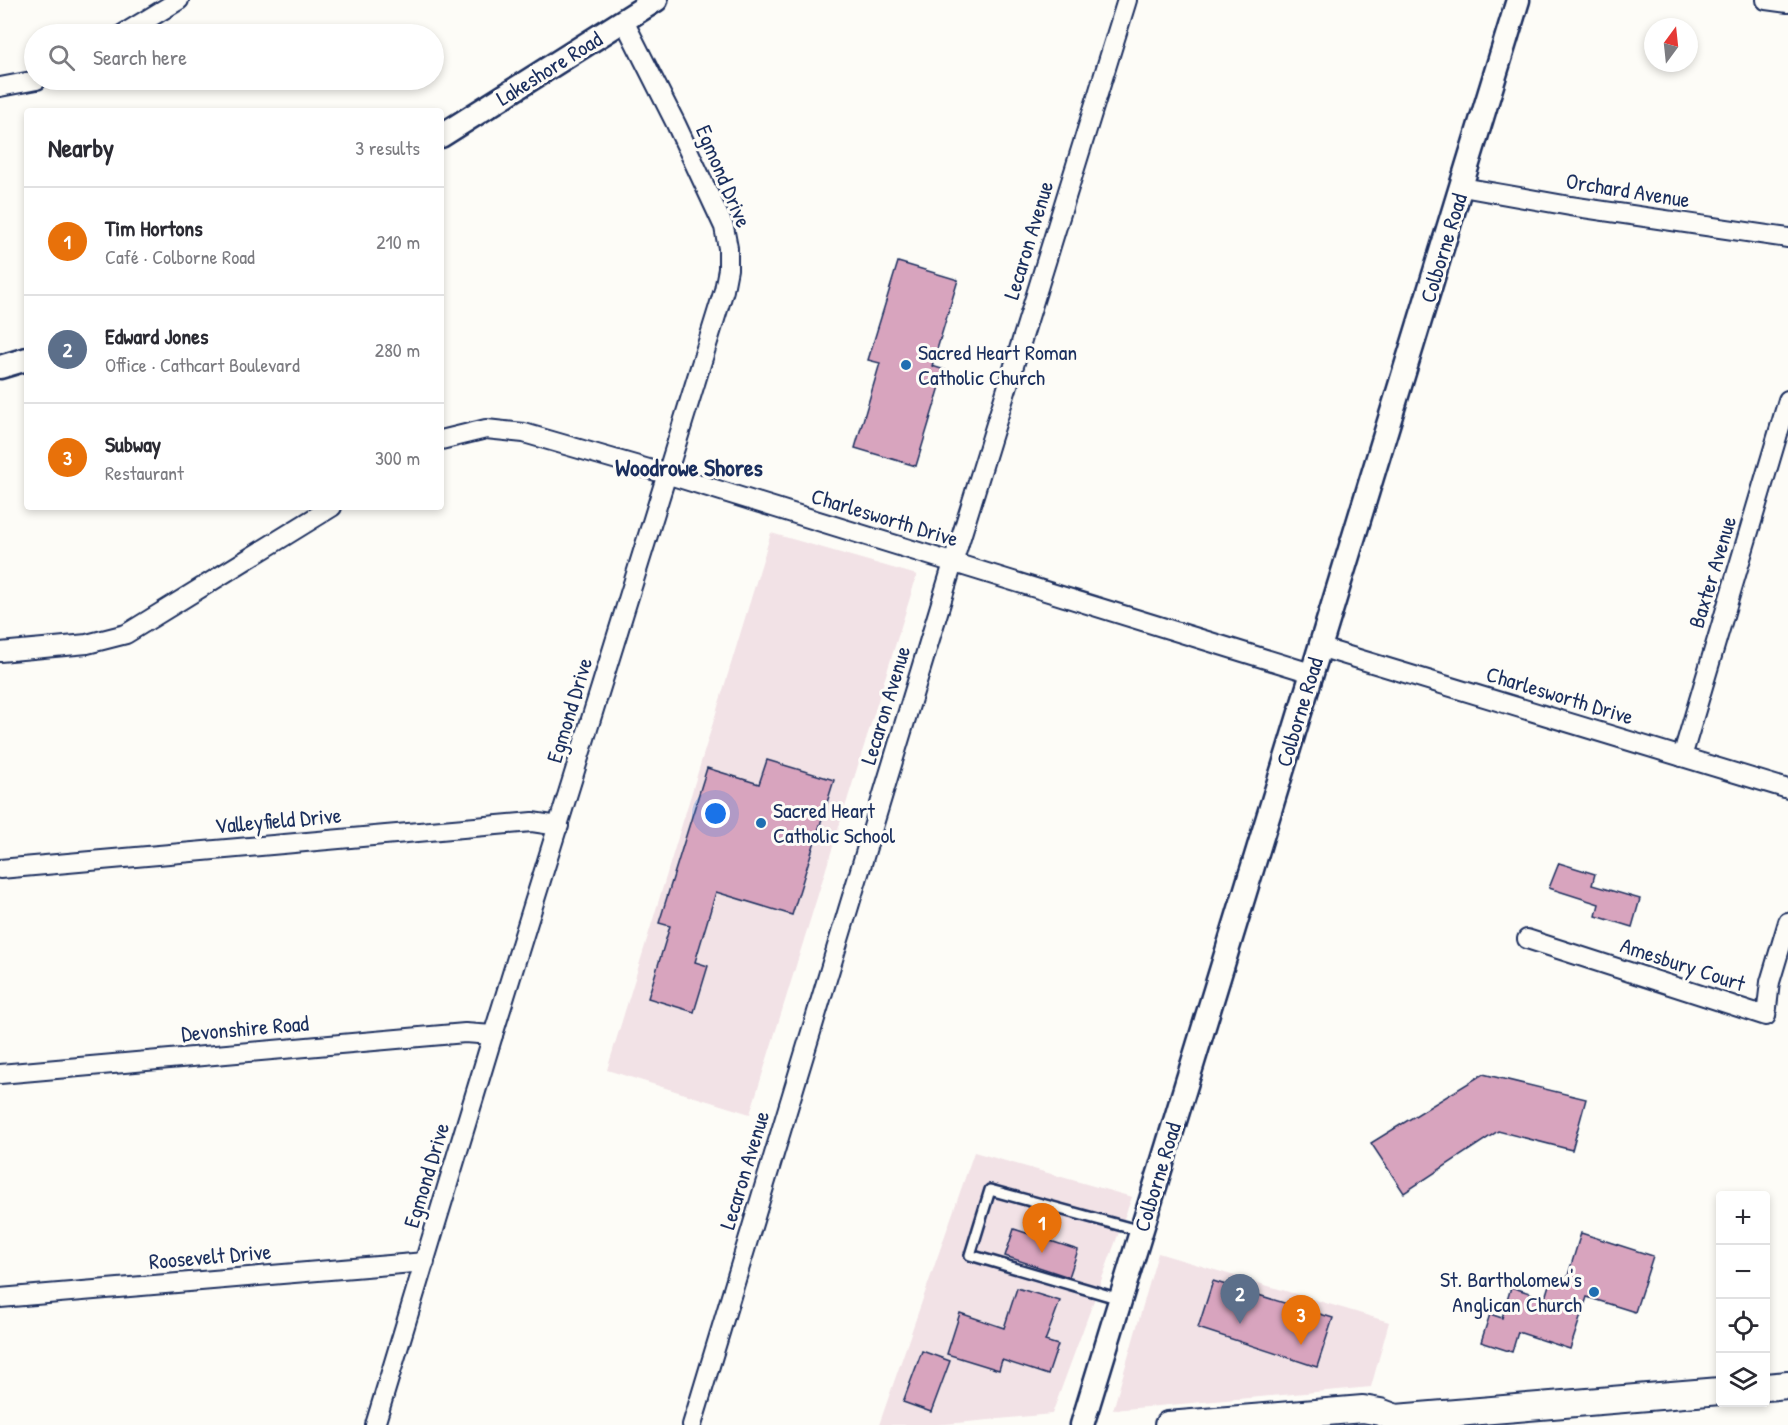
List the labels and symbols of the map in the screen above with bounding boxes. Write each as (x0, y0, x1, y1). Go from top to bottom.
north arrow (1644, 18, 1698, 72)
street label: Lakeshore Road (490, 23, 608, 112)
street label: Egmond Drive (689, 120, 759, 232)
street label: Orchard Avenue (1564, 165, 1692, 215)
street label: Lecaron Avenue (996, 177, 1060, 303)
street label: Colborne Road (1412, 189, 1474, 306)
place label: Sacred Heart Roman Catholic Church (918, 337, 1077, 392)
marker: Sacred Heart Roman Catholic Church (899, 358, 913, 372)
district label: Woodrowe Shores (615, 451, 763, 483)
street label: Charlesworth Drive (808, 480, 962, 554)
street label: Baxter Avenue (1681, 512, 1743, 632)
street label: Lecaron Avenue (853, 642, 917, 768)
street label: Colborne Road (1268, 653, 1330, 770)
street label: Egmond Drive (539, 654, 599, 766)
street label: Charlesworth Drive (1483, 658, 1637, 732)
place label: Sacred Heart Catholic School (773, 795, 895, 850)
your location (701, 799, 730, 828)
street label: Valleyfield Drive (213, 800, 343, 840)
marker: Sacred Heart Catholic School (754, 816, 768, 830)
street label: Amesbury Court (1617, 930, 1750, 998)
street label: Devonshire Road (180, 1007, 310, 1049)
street label: Lecaron Avenue (712, 1107, 776, 1233)
street label: Colborne Road (1126, 1118, 1188, 1235)
street label: Egmond Drive (396, 1119, 456, 1231)
pin: 1 (1022, 1204, 1062, 1253)
street label: Roosevelt Drive (148, 1236, 273, 1276)
place label: St. Bartholomew's Anglican Church (1440, 1264, 1582, 1319)
pin: 2 (1220, 1274, 1260, 1324)
marker: St. Bartholomew's Anglican Church (1587, 1285, 1601, 1299)
pin: 3 (1282, 1296, 1320, 1345)

